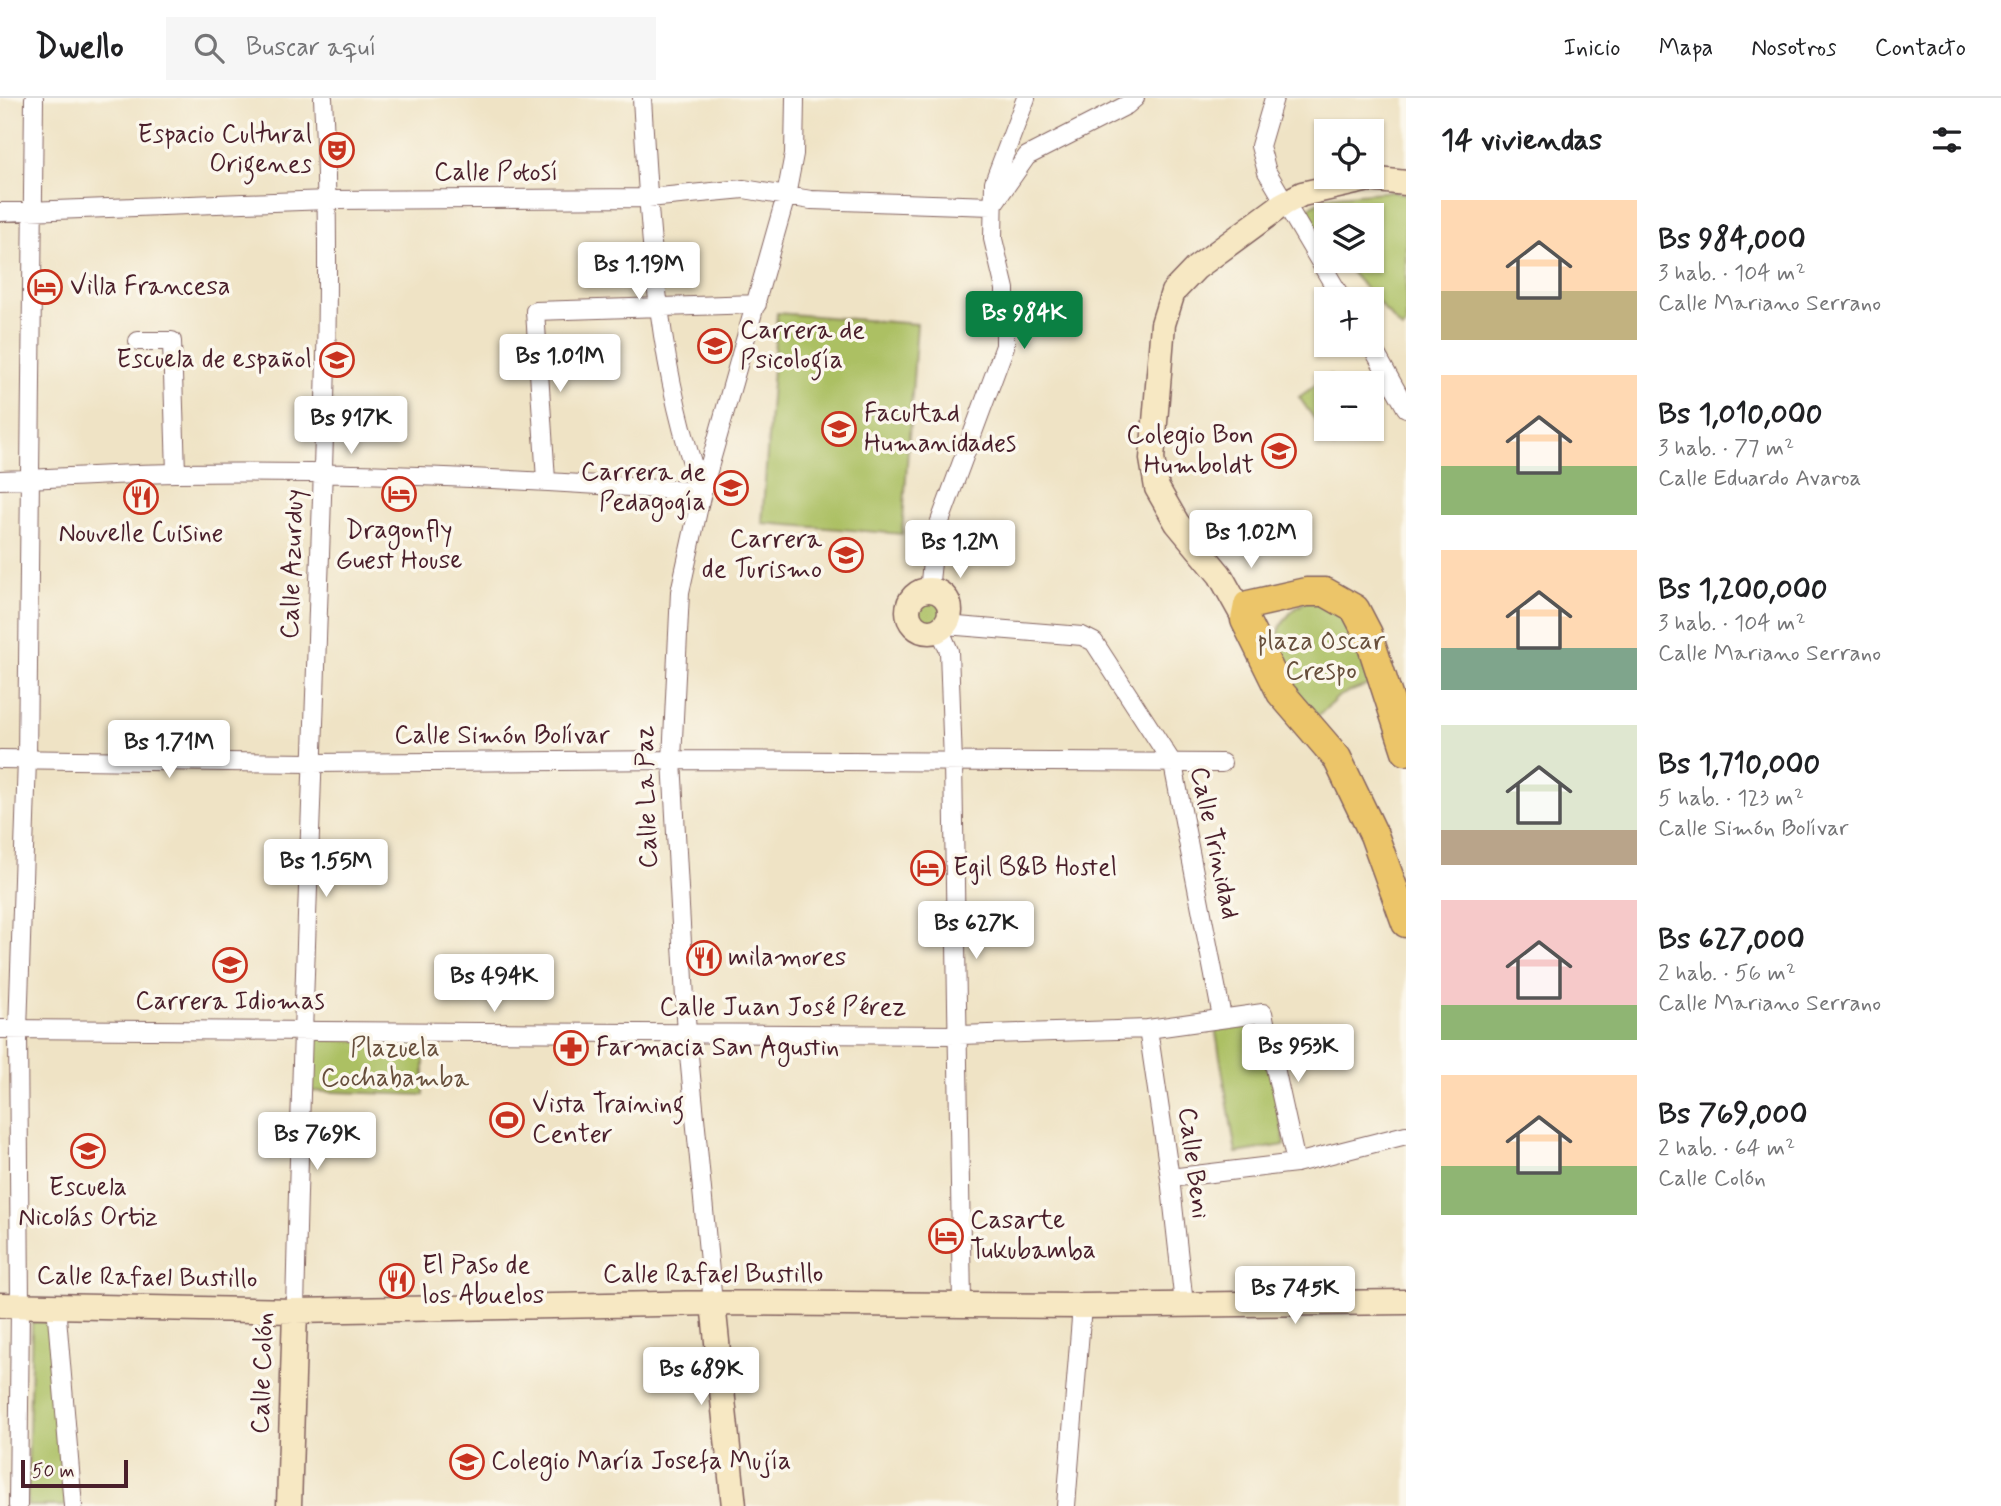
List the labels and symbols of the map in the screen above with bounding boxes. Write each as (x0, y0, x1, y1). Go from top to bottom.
place label: Espacio Cultural Origenes (138, 118, 312, 185)
theatre icon: Espacio Cultural Origenes (318, 131, 356, 169)
street label: Calle Potosí (434, 156, 558, 190)
pin: Bs 1.19M (567, 242, 711, 302)
hotel icon: Villa Francesa (26, 268, 64, 306)
place label: Villa Francesa (70, 270, 231, 304)
pin: Bs 984K (959, 292, 1089, 351)
place label: Carrera de Psicología (740, 314, 865, 381)
school or university icon: Carrera de Psicología (696, 327, 734, 365)
pin: Bs 1.01M (488, 334, 632, 394)
school or university icon: Escuela de español (318, 341, 356, 379)
place label: Escuela de español (116, 343, 312, 377)
pin: Bs 917K (286, 396, 416, 456)
place label: Facultad Humanidades (864, 397, 1016, 461)
school or university icon: Facultad Humanidades (820, 410, 858, 448)
place label: Colegio Bon Humboldt (1126, 419, 1254, 483)
school or university icon: Colegio Bon Humboldt (1260, 432, 1298, 470)
place label: Carrera de Pedagogía (581, 456, 706, 522)
school or university icon: Carrera de Pedagogía (712, 469, 750, 507)
hotel icon: Dragonfly Guest House (380, 475, 418, 513)
restaurant icon: Nouvelle Cuisine (122, 478, 160, 516)
street label: Calle Azurduy (273, 488, 313, 640)
pin: Bs 1.02M (1179, 510, 1323, 570)
place label: Dragonfly Guest House (335, 514, 463, 578)
place label: Nouvelle Cuisine (59, 517, 224, 551)
pin: Bs 1.2M (895, 520, 1025, 580)
place label: Carrera de Turismo (702, 523, 822, 587)
school or university icon: Carrera de Turismo (827, 536, 865, 574)
park label: plaza Oscar Crespo (1257, 625, 1386, 689)
street label: Calle Simón Bolívar (394, 719, 610, 753)
pin: Bs 1.71M (97, 720, 241, 780)
street label: Calle La Paz (628, 725, 666, 869)
street label: Calle Trinidad (1181, 764, 1247, 922)
pin: Bs 1.55M (254, 840, 398, 899)
hotel icon: Egil B&B Hostel (909, 849, 947, 887)
place label: Egil B&B Hostel (953, 851, 1117, 885)
pin: Bs 627K (911, 902, 1041, 961)
restaurant icon: milamores (685, 939, 723, 977)
place label: milamores (728, 941, 846, 975)
school or university icon: Carrera Idiomas (211, 946, 249, 984)
pin: Bs 494K (429, 954, 559, 1014)
place label: Carrera Idiomas (135, 985, 325, 1019)
street label: Calle Juan José Pérez (660, 991, 906, 1025)
pin: Bs 953K (1233, 1024, 1363, 1084)
pharmacy icon: Farmacia San Agustin (552, 1029, 590, 1067)
place label: Farmacia San Agustin (596, 1031, 839, 1067)
park label: Plazuela Cochabamba (321, 1032, 470, 1096)
place label: Vista Training Center (532, 1088, 684, 1152)
sports icon: Vista Training Center (488, 1101, 526, 1139)
street label: Calle Beni (1169, 1105, 1217, 1221)
pin: Bs 769K (252, 1112, 382, 1172)
school or university icon: Escuela Nicolás Ortiz (69, 1132, 107, 1170)
place label: Escuela Nicolás Ortiz (18, 1171, 158, 1235)
place label: Casarte Tukubamba (970, 1204, 1096, 1268)
hotel icon: Casarte Tukubamba (927, 1217, 965, 1255)
place label: El Paso de los Abuelos (422, 1249, 544, 1313)
street label: Calle Rafael Bustillo (603, 1258, 823, 1292)
street label: Calle Rafael Bustillo (36, 1259, 258, 1297)
restaurant icon: El Paso de los Abuelos (378, 1262, 416, 1300)
pin: Bs 745K (1230, 1266, 1360, 1326)
street label: Calle Colón (244, 1311, 282, 1435)
pin: Bs 689K (636, 1348, 766, 1407)
school or university icon: Colegio María Josefa Mujía (448, 1443, 486, 1481)
place label: Colegio María Josefa Mujía (491, 1445, 791, 1481)
scale bar (21, 1457, 128, 1489)

